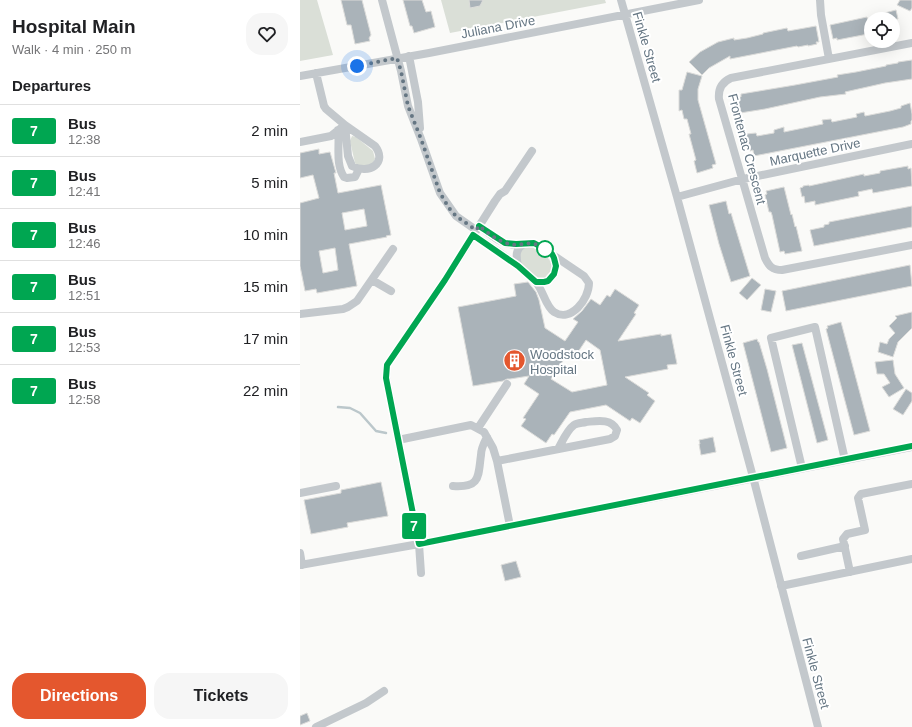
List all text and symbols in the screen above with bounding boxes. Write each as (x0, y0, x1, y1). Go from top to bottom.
street label: Finkle Street (630, 10, 664, 85)
street label: Juliana Drive (460, 12, 536, 42)
map controls (864, 12, 900, 48)
button: locate (864, 12, 900, 48)
button: heart (246, 13, 288, 55)
text: Hospital Main (12, 16, 136, 37)
text: Walk · 4 min · 250 m (12, 42, 131, 57)
your location (347, 56, 367, 76)
text: Departures (12, 77, 91, 94)
street label: Frontenac Crescent (725, 92, 769, 206)
text: Bus (68, 115, 96, 132)
text: 2 min (251, 122, 288, 139)
text: 7 (30, 123, 38, 139)
text: 12:38 (68, 132, 101, 147)
street label: Marquette Drive (768, 135, 862, 169)
text: Bus (68, 167, 96, 184)
text: 5 min (251, 174, 288, 191)
text: 7 (30, 175, 38, 191)
text: 12:41 (68, 184, 101, 199)
text: Bus (68, 219, 96, 236)
text: 10 min (243, 226, 288, 243)
text: 7 (30, 227, 38, 243)
text: 12:46 (68, 236, 101, 251)
unlabelled marker (536, 240, 554, 258)
text: Bus (68, 271, 96, 288)
text: 15 min (243, 278, 288, 295)
text: 7 (30, 279, 38, 295)
text: 12:51 (68, 288, 101, 303)
text: Bus (68, 323, 96, 340)
street label: Finkle Street (717, 323, 751, 398)
text: 17 min (243, 330, 288, 347)
text: 7 (30, 331, 38, 347)
text: 12:53 (68, 340, 101, 355)
place label: Woodstock Hospital (530, 347, 595, 377)
building icon: Woodstock Hospital (502, 348, 528, 374)
text: Bus (68, 375, 96, 392)
text: 22 min (243, 382, 288, 399)
text: 7 (30, 383, 38, 399)
text: 12:58 (68, 392, 101, 407)
line badge: 7 (401, 513, 427, 539)
text: 7 (410, 518, 418, 534)
street label: Finkle Street (799, 636, 833, 711)
button: Directions (12, 673, 146, 719)
button: Tickets (154, 673, 288, 719)

